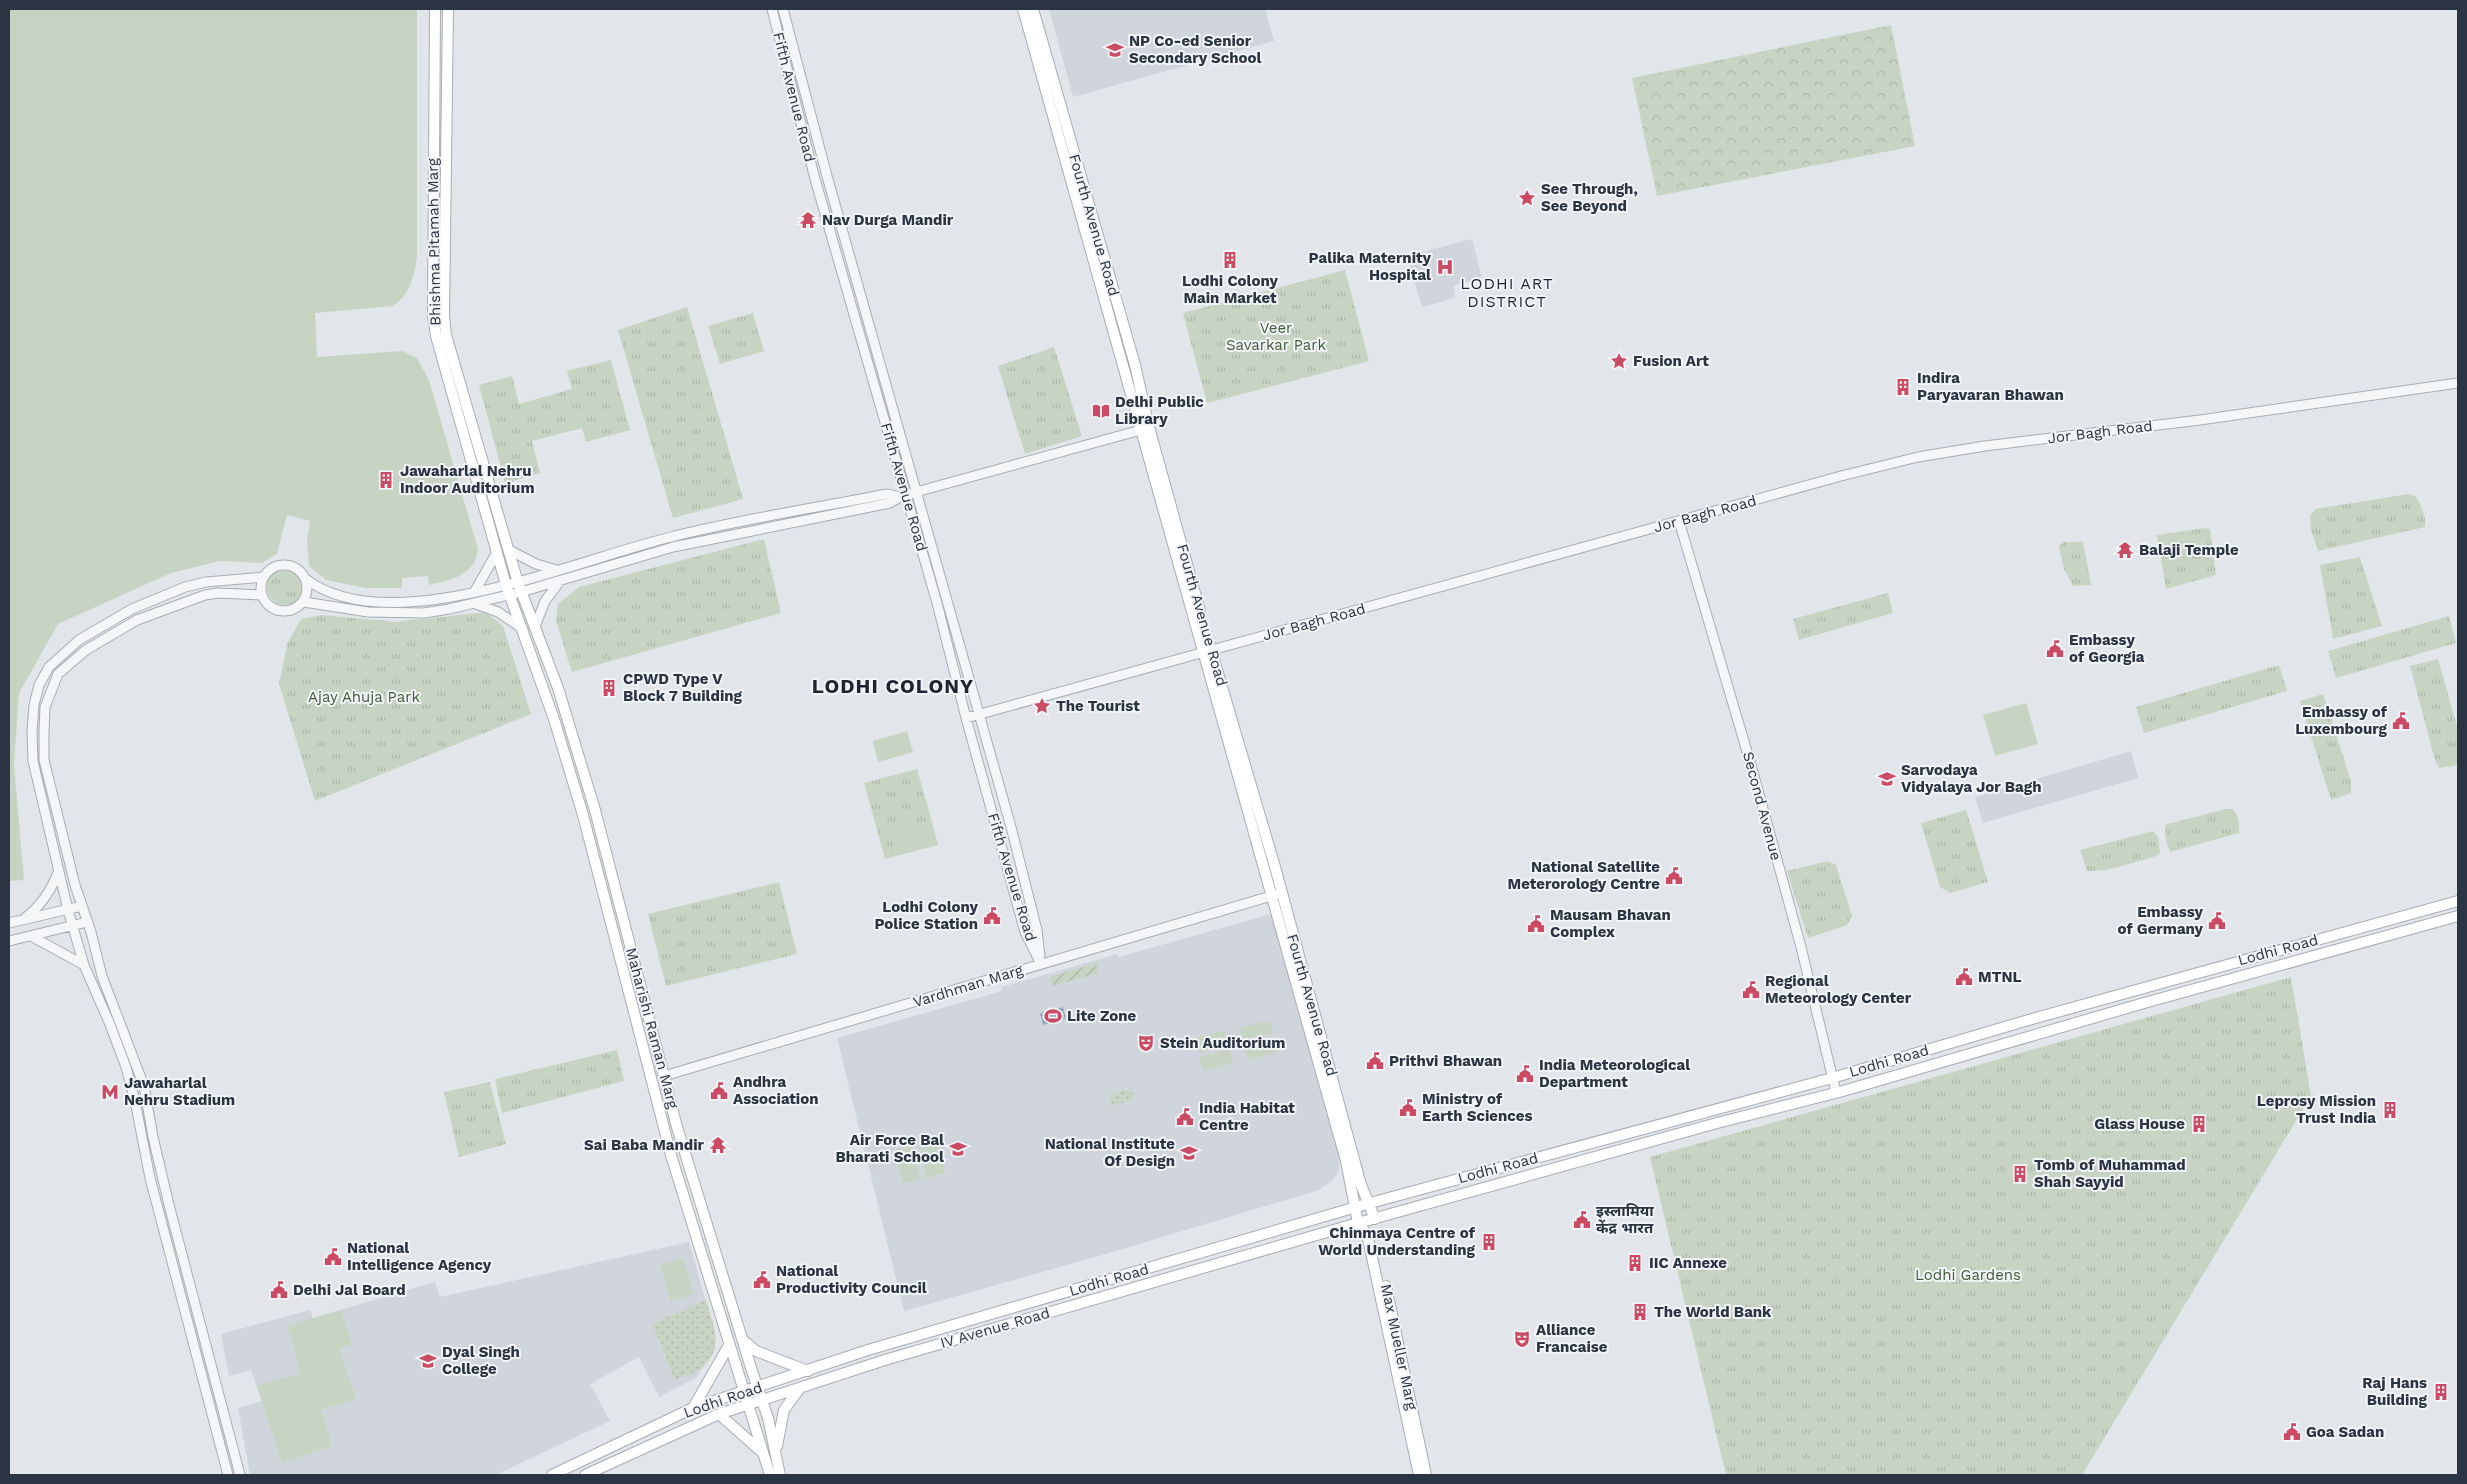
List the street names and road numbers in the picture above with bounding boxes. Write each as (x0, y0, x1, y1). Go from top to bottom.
street label: Fifth Avenue Road (769, 30, 819, 164)
street label: Fourth Avenue Road (1065, 152, 1123, 298)
street label: Bhishma Pitamah Marg (424, 158, 444, 326)
street label: Jor Bagh Road (2047, 417, 2153, 447)
street label: Fifth Avenue Road (877, 421, 931, 553)
street label: Jor Bagh Road (1652, 492, 1758, 536)
street label: Fourth Avenue Road (1173, 542, 1231, 688)
street label: Jor Bagh Road (1261, 600, 1367, 644)
street label: Second Avenue (1739, 750, 1785, 862)
street label: Fifth Avenue Road (984, 811, 1040, 943)
street label: Lodhi Road (2236, 931, 2320, 969)
street label: Fourth Avenue Road (1283, 932, 1341, 1078)
street label: Maharishi Raman Marg (622, 946, 682, 1111)
street label: Vardhman Marg (911, 961, 1025, 1011)
street label: Lodhi Road (1847, 1041, 1931, 1081)
street label: Lodhi Road (1456, 1149, 1540, 1187)
street label: Lodhi Road (1067, 1260, 1151, 1300)
street label: Max Mueller Marg (1377, 1282, 1421, 1412)
street label: IV Avenue Road (938, 1304, 1052, 1352)
street label: Lodhi Road (681, 1378, 765, 1422)

